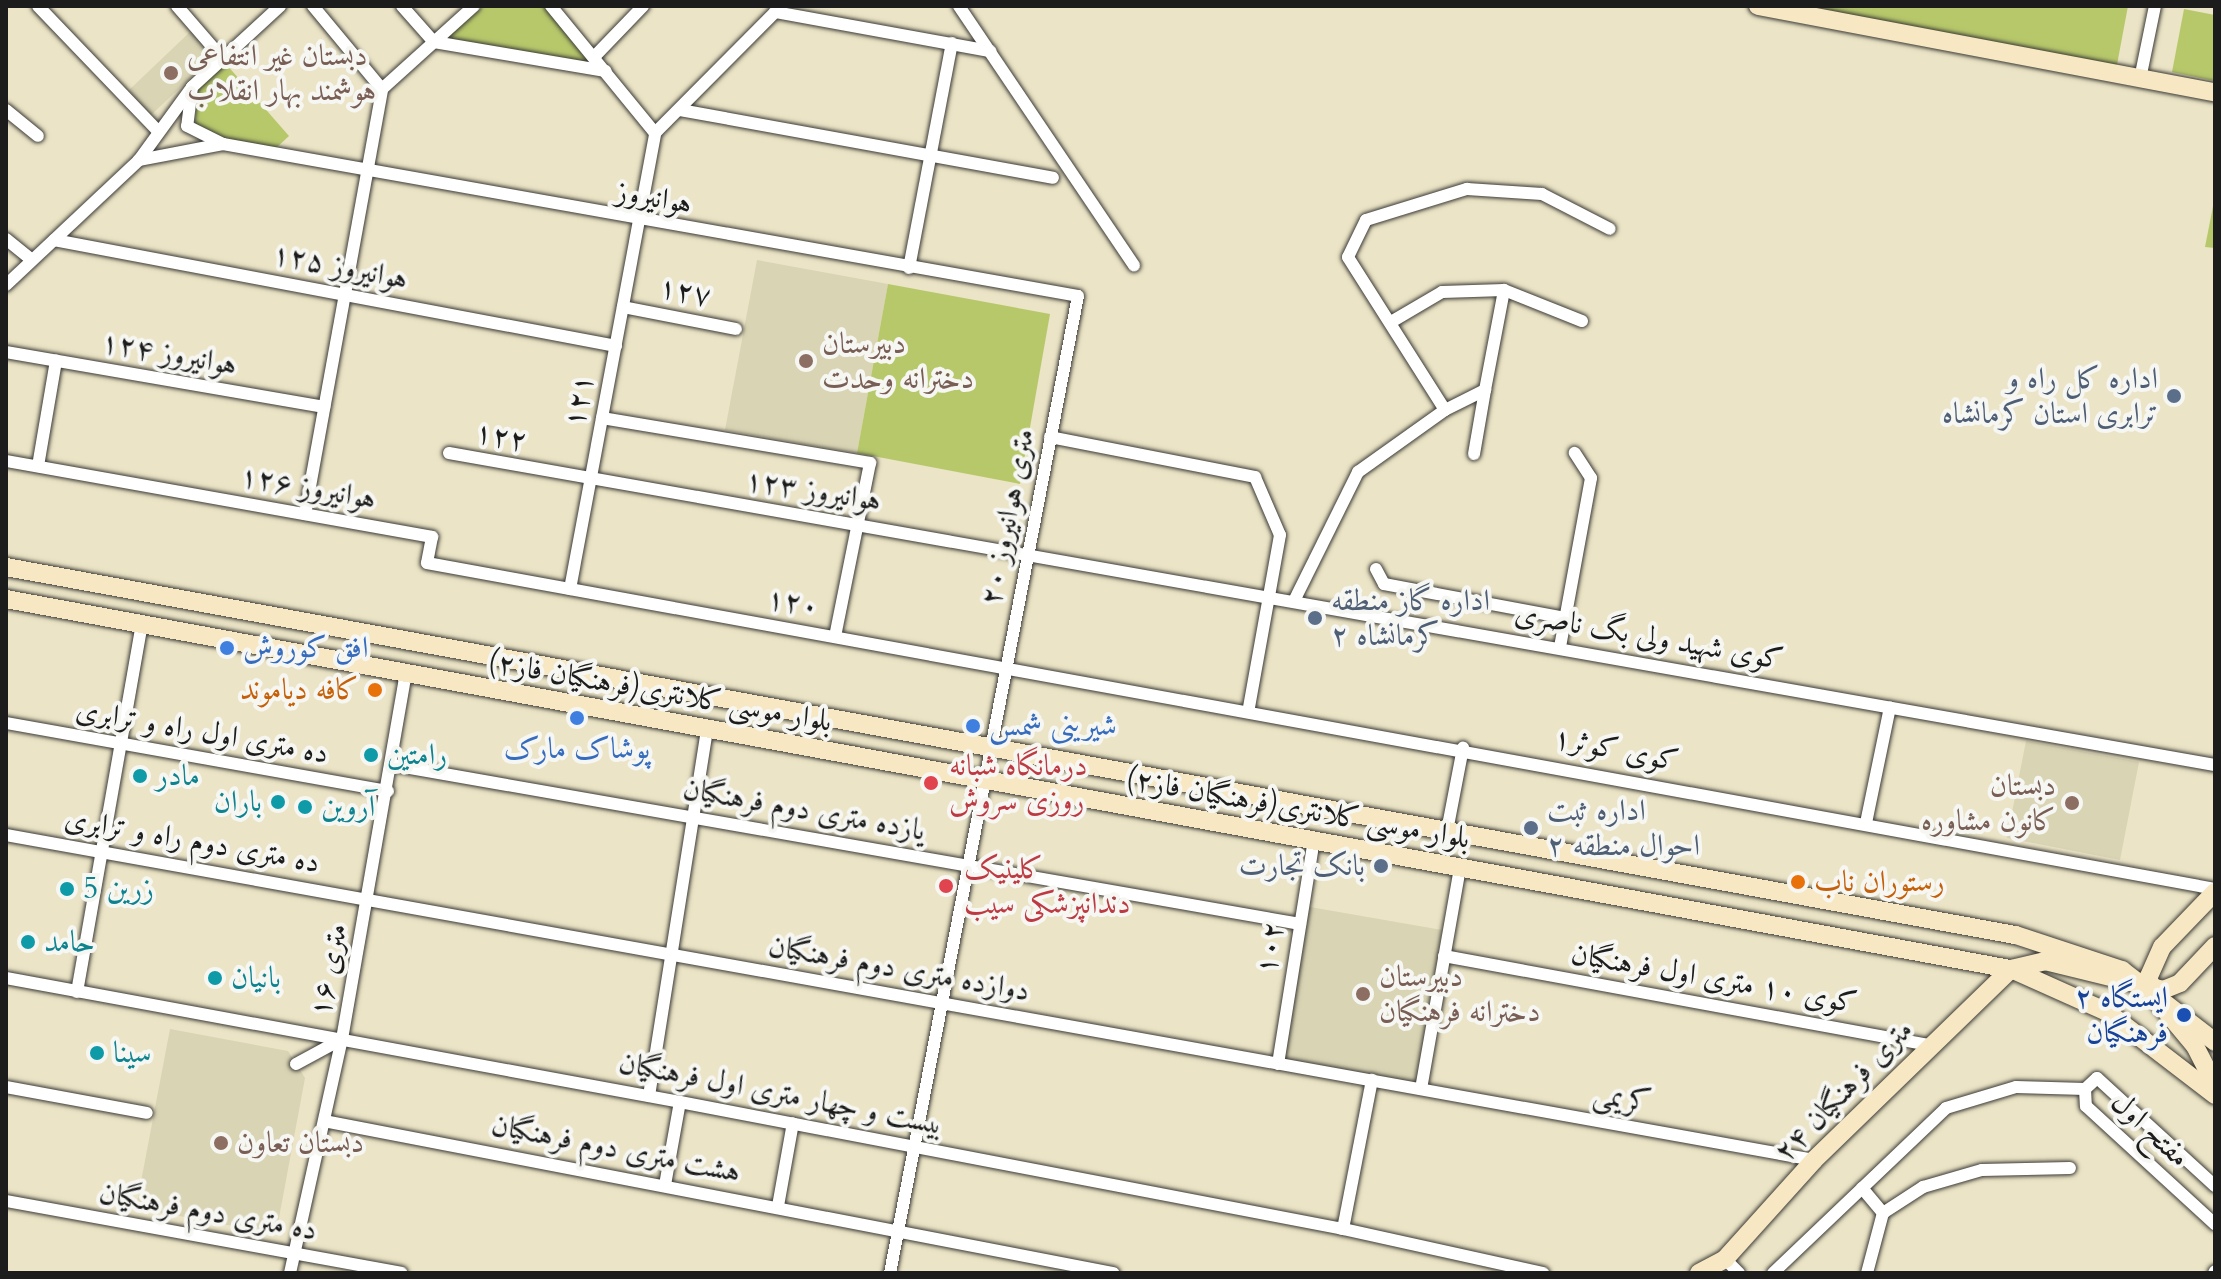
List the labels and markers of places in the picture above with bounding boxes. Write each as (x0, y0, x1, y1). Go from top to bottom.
place label: دبستان غیر انتفاعی هوشمند بهار انقلاب (187, 38, 376, 108)
marker: دبستان غیر انتفاعی هوشمند بهار انقلاب (162, 64, 180, 82)
place label: دبیرستان دخترانه وحدت (822, 326, 974, 396)
marker: دبیرستان دخترانه وحدت (797, 352, 815, 370)
place label: اداره کل راه و ترابری استان کرمانشاه (1942, 361, 2158, 432)
marker: اداره کل راه و ترابری استان کرمانشاه (2165, 387, 2183, 405)
place label: اداره گاز منطقه ۲ کرمانشاه (1331, 583, 1490, 654)
marker: اداره گاز منطقه ۲ کرمانشاه (1306, 609, 1324, 627)
place label: افق کوروش (243, 630, 368, 666)
marker: افق کوروش (218, 639, 236, 657)
place label: کافه دیاموند (240, 672, 359, 708)
marker: کافه دیاموند (366, 681, 384, 699)
place label: شیرینی شمس (989, 708, 1117, 744)
marker: پوشاک مارک (568, 709, 586, 727)
marker: شیرینی شمس (964, 717, 982, 735)
place label: پوشاک مارک (504, 731, 650, 767)
place label: رامتین (387, 737, 447, 773)
marker: رامتین (362, 746, 380, 764)
place label: درمانگاه شبانه روزی سروش (949, 748, 1088, 818)
place label: مادر (156, 758, 200, 794)
marker: مادر (131, 767, 149, 785)
place label: دبستان کانون مشاوره (1921, 768, 2056, 838)
marker: درمانگاه شبانه روزی سروش (920, 772, 942, 794)
place label: باران (214, 784, 262, 820)
place label: آروین (321, 789, 375, 825)
marker: باران (269, 793, 287, 811)
place label: اداره ثبت احوال منطقه ۲ (1547, 793, 1700, 864)
marker: دبستان کانون مشاوره (2063, 794, 2081, 812)
marker: آروین (296, 798, 314, 816)
marker: اداره ثبت احوال منطقه ۲ (1522, 819, 1540, 837)
place label: بانک تجارت (1239, 848, 1365, 884)
place label: کلینیک دندانپزشکی سیب (964, 851, 1130, 922)
marker: بانک تجارت (1372, 857, 1390, 875)
place label: رستوران ناب (1814, 864, 1945, 900)
place label: زرین 5 (83, 871, 154, 907)
marker: رستوران ناب (1789, 873, 1807, 891)
marker: کلینیک دندانپزشکی سیب (935, 875, 957, 897)
marker: زرین 5 (58, 880, 76, 898)
place label: حامد (44, 924, 95, 960)
marker: حامد (19, 933, 37, 951)
place label: دبیرستان دخترانه فرهنگیان (1379, 959, 1541, 1030)
place label: بانیان (231, 960, 281, 996)
marker: بانیان (206, 969, 224, 987)
place label: ایستگاه ۲ فرهنگیان (2075, 980, 2168, 1050)
marker: دبیرستان دخترانه فرهنگیان (1354, 985, 1372, 1003)
marker: ایستگاه ۲ فرهنگیان (2175, 1006, 2193, 1024)
place label: سینا (113, 1035, 152, 1071)
marker: سینا (88, 1044, 106, 1062)
place label: دبستان تعاون (237, 1125, 364, 1161)
marker: دبستان تعاون (212, 1134, 230, 1152)

